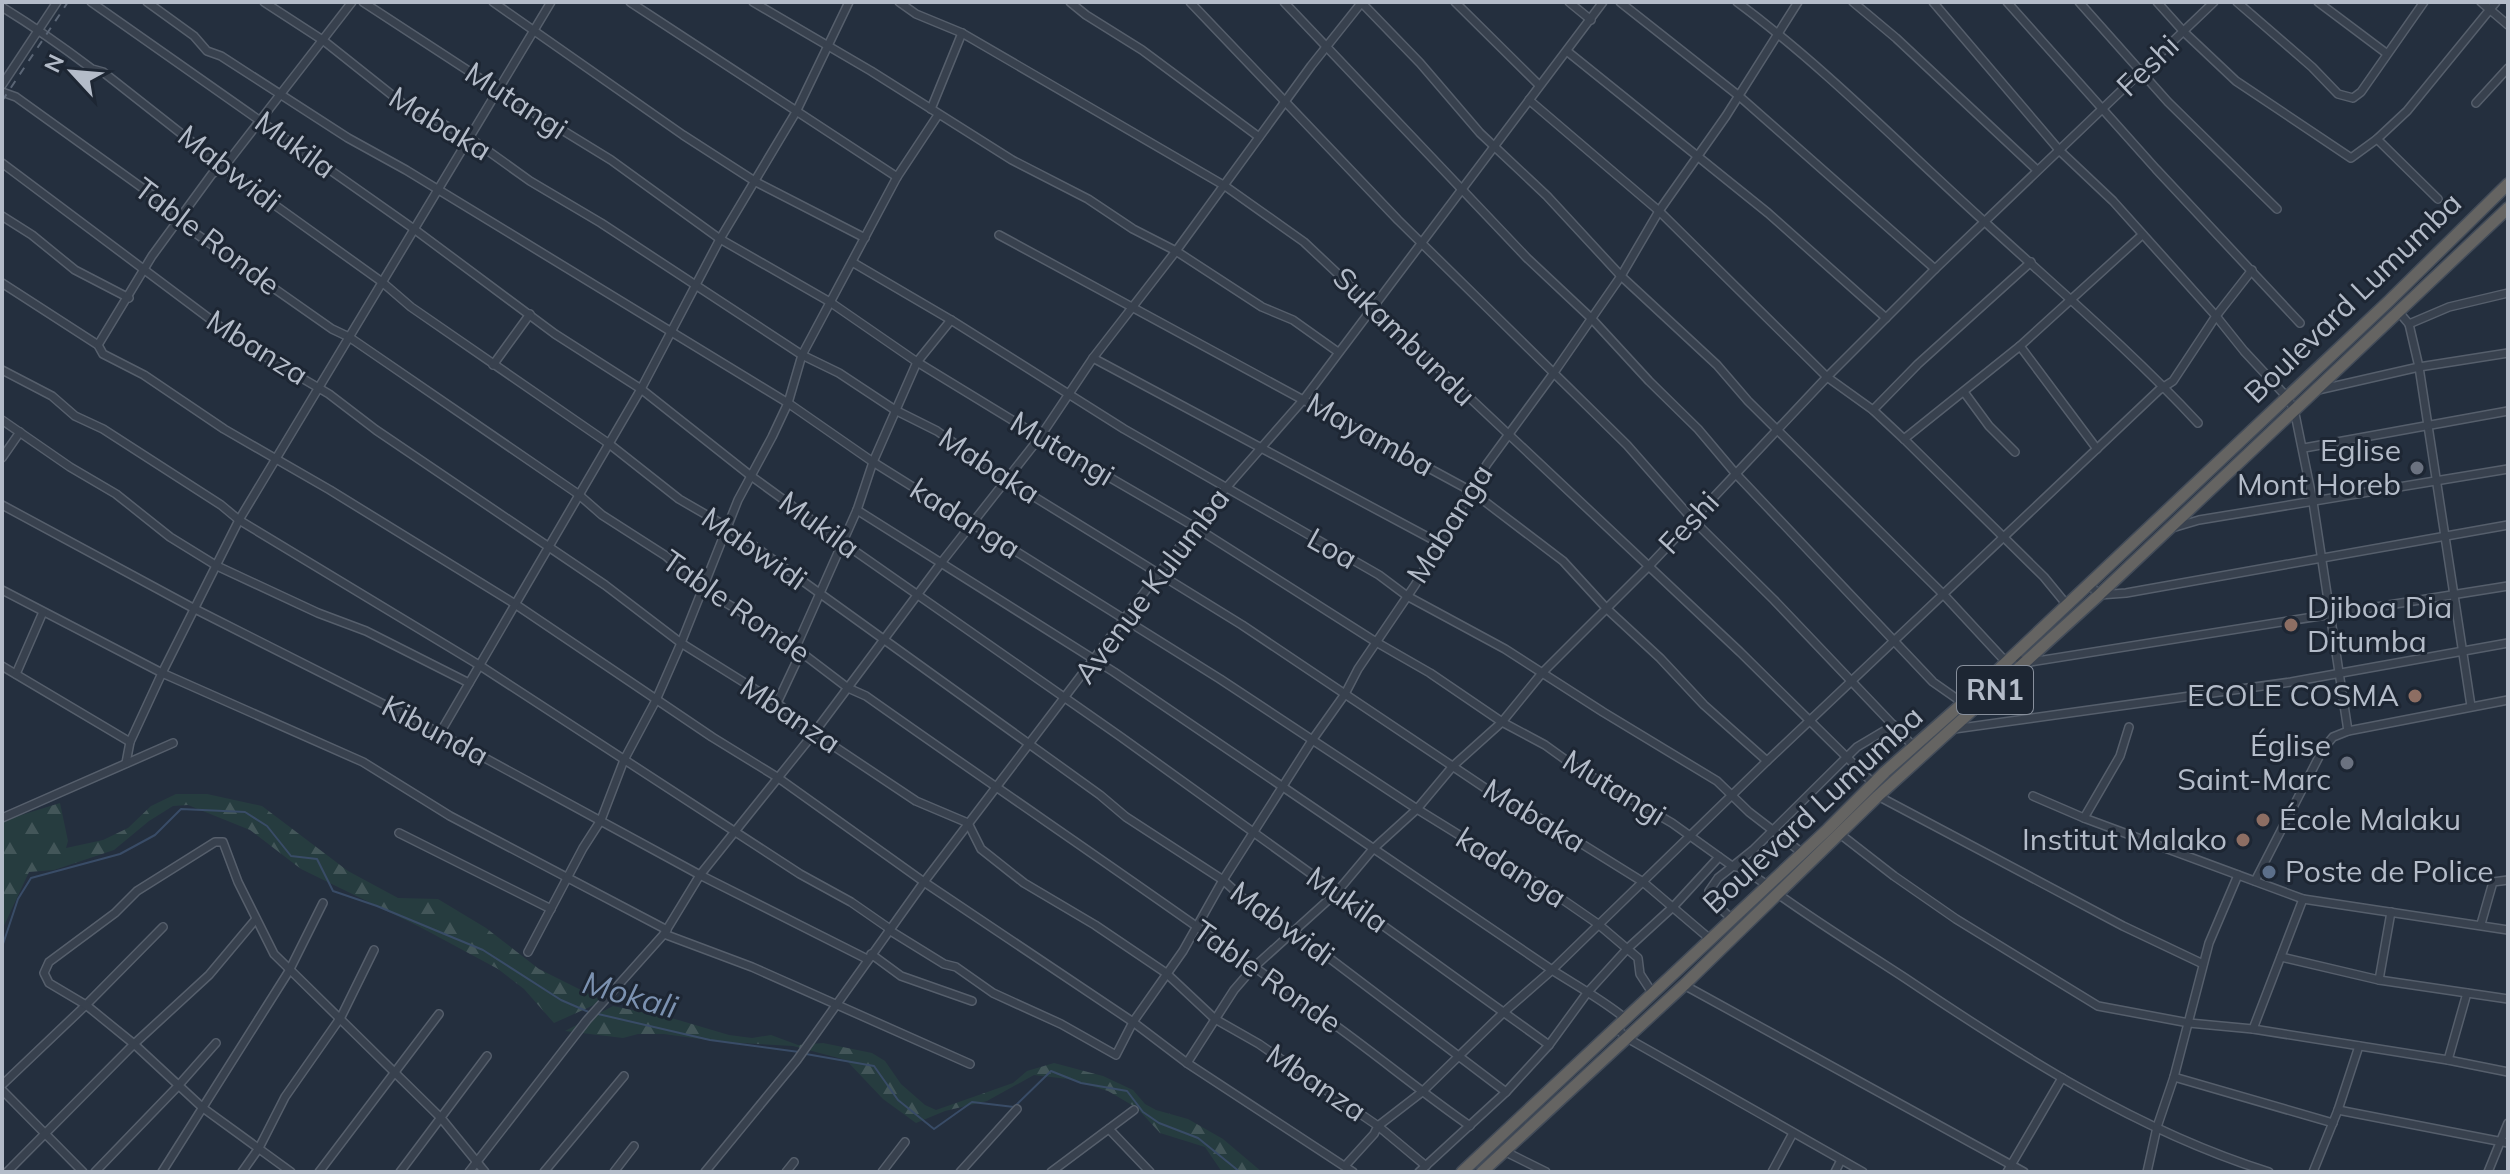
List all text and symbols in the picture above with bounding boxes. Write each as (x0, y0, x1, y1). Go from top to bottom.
street label: Feshi (2108, 27, 2186, 104)
north arrow (32, 32, 112, 112)
text: N (38, 50, 70, 77)
street label: Mutangi (458, 53, 575, 147)
street label: Mabaka (382, 78, 499, 169)
street label: Mukila (248, 102, 343, 186)
street label: Mabwidi (171, 116, 289, 220)
street label: Table Ronde (127, 169, 288, 303)
street label: Boulevard Lumumba (2236, 184, 2469, 411)
street label: Sukambundu (1325, 259, 1484, 414)
street label: Mbanza (200, 301, 315, 393)
street label: Mayamba (1300, 384, 1441, 485)
street label: Mutangi (1004, 402, 1121, 494)
street label: Mabaka (932, 418, 1047, 512)
place label: Eglise Mont Horeb (2237, 431, 2401, 503)
street label: Mabanga (1398, 457, 1501, 590)
marker: Eglise Mont Horeb (2408, 459, 2426, 477)
street label: kadanga (903, 469, 1028, 567)
street label: Avenue Kulumba (1065, 480, 1237, 691)
street label: Mukila (772, 482, 867, 566)
street label: Feshi (1650, 483, 1727, 562)
street label: Mabwidi (695, 498, 815, 598)
street label: Loa (1301, 519, 1364, 577)
street label: Table Ronde (655, 541, 818, 671)
place label: Djiboa Dia Ditumba (2307, 588, 2452, 660)
marker: Djiboa Dia Ditumba (2282, 616, 2300, 634)
road number: RN1 (1957, 666, 2033, 714)
street label: Mbanza (733, 667, 848, 761)
place label: ECOLE COSMA (2187, 676, 2399, 714)
street label: Kibunda (376, 686, 495, 774)
marker: ECOLE COSMA (2406, 687, 2424, 705)
street label: Boulevard Lumumba (1694, 697, 1930, 921)
place label: Église Saint-Marc (2177, 726, 2331, 798)
street label: Mutangi (1556, 741, 1673, 834)
marker: Église Saint-Marc (2338, 754, 2356, 772)
street label: Mabaka (1476, 770, 1593, 861)
place label: École Malaku (2279, 800, 2461, 838)
marker: École Malaku (2254, 811, 2272, 829)
street label: kadanga (1449, 818, 1574, 916)
place label: Institut Malako (2022, 820, 2227, 858)
marker: Institut Malako (2234, 831, 2252, 849)
place label: Poste de Police (2285, 852, 2494, 890)
street label: Mukila (1299, 858, 1396, 941)
marker: Poste de Police (2260, 863, 2278, 881)
street label: Mabwidi (1223, 873, 1342, 974)
street label: Table Ronde (1186, 911, 1349, 1041)
water label: Mokali (578, 962, 683, 1027)
street label: Mbanza (1259, 1035, 1374, 1129)

